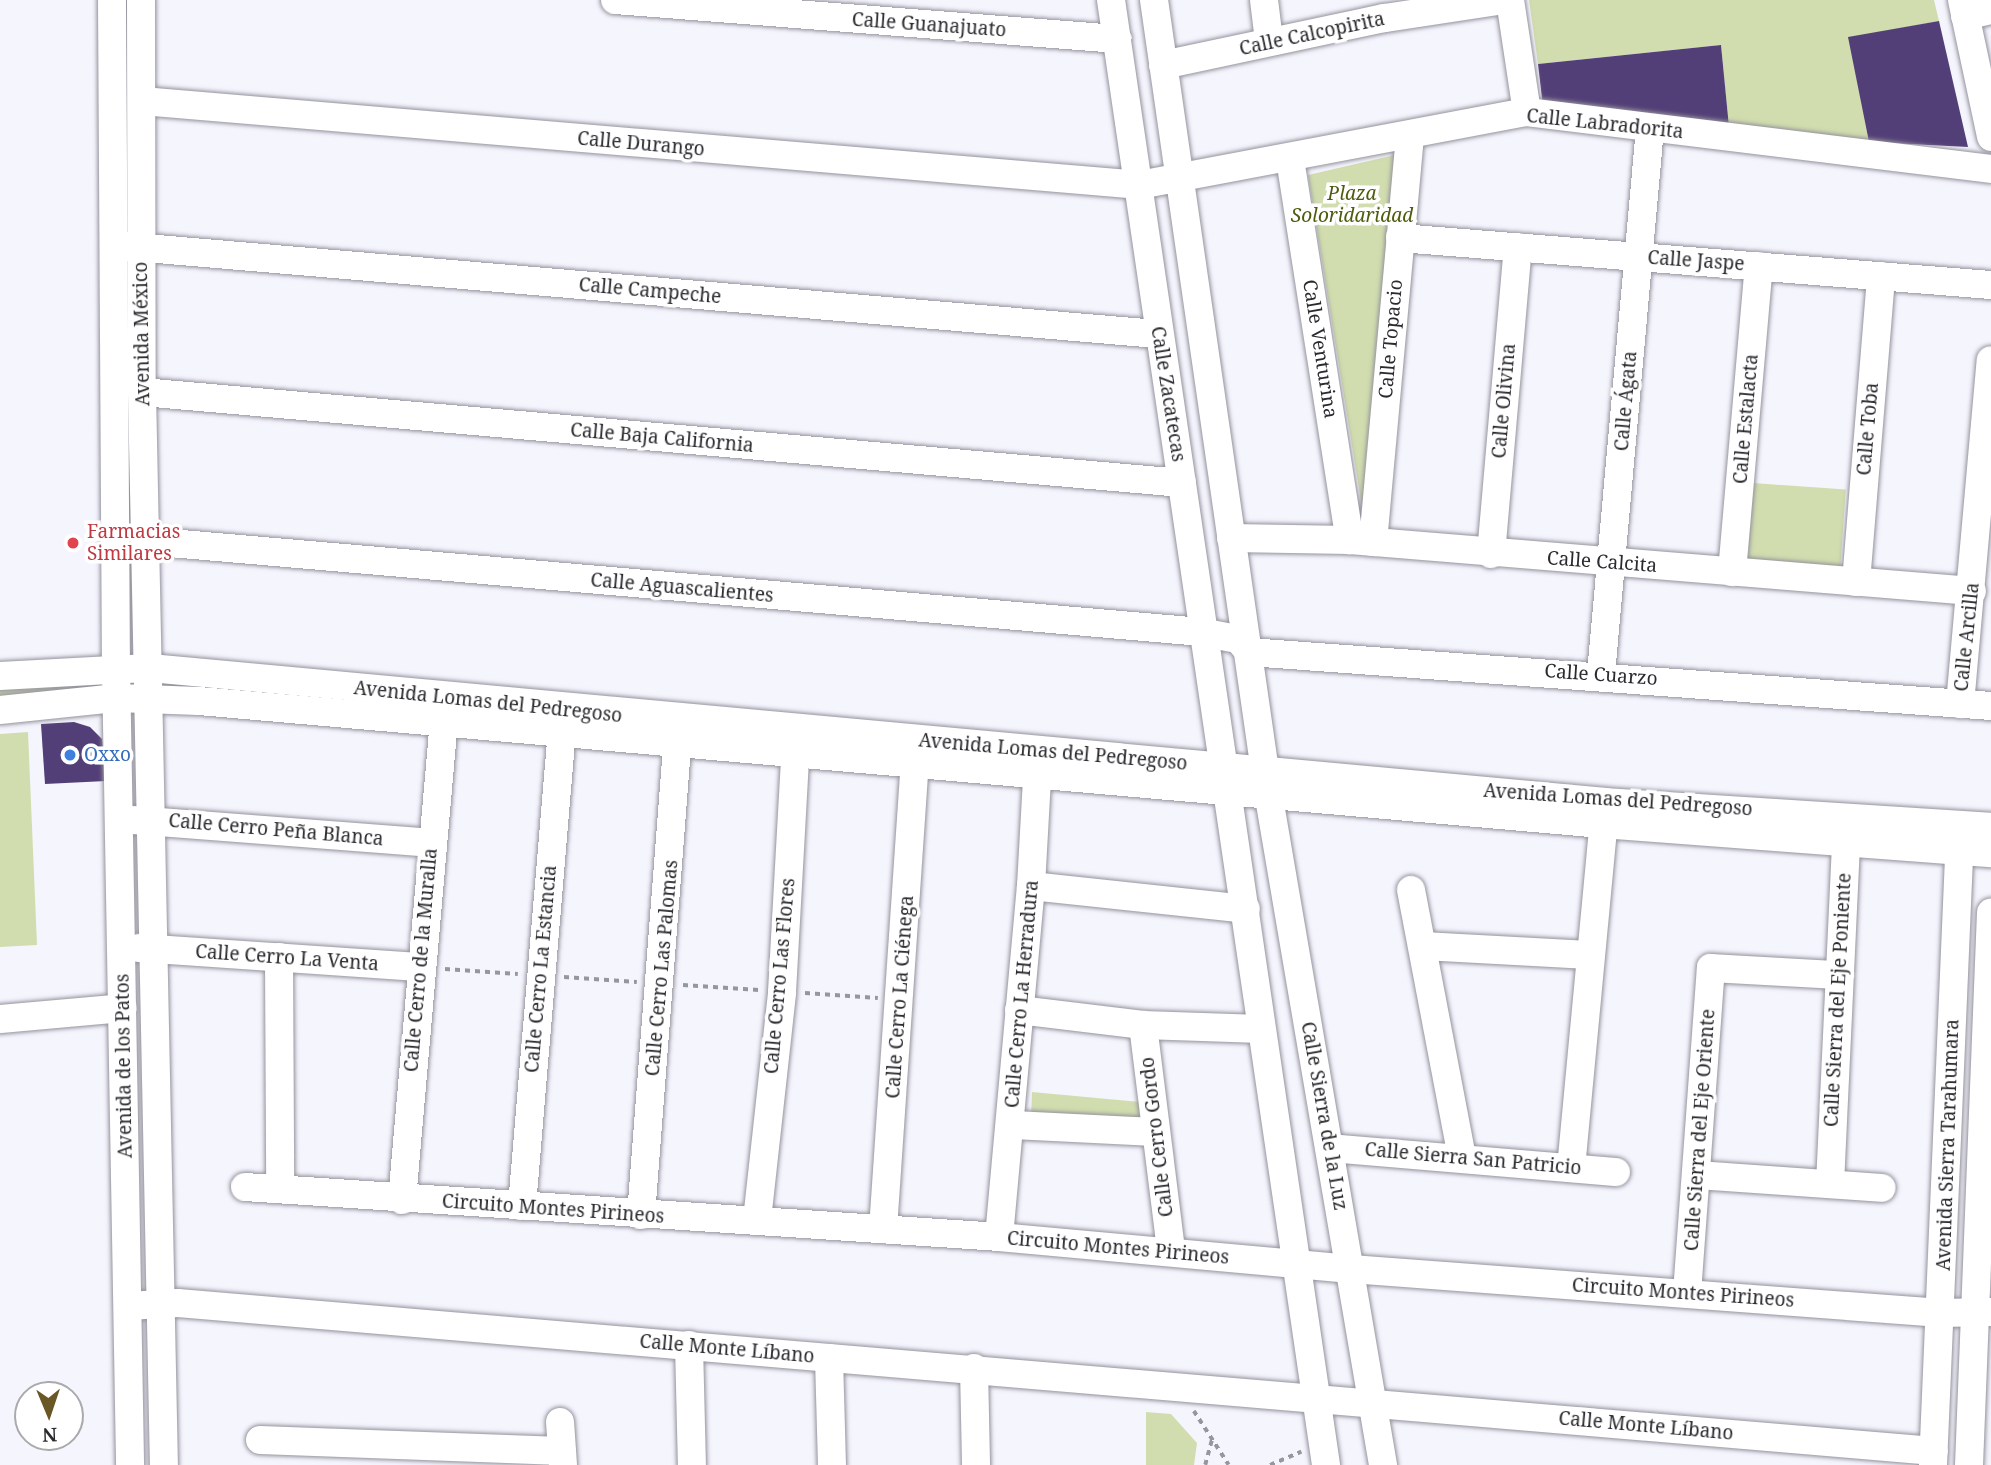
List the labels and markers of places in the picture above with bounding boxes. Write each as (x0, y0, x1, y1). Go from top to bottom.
place label: Farmacias Similares (87, 521, 180, 565)
marker: Farmacias Similares (65, 535, 81, 551)
place label: Oxxo (84, 744, 131, 766)
marker: Oxxo (62, 747, 78, 763)

